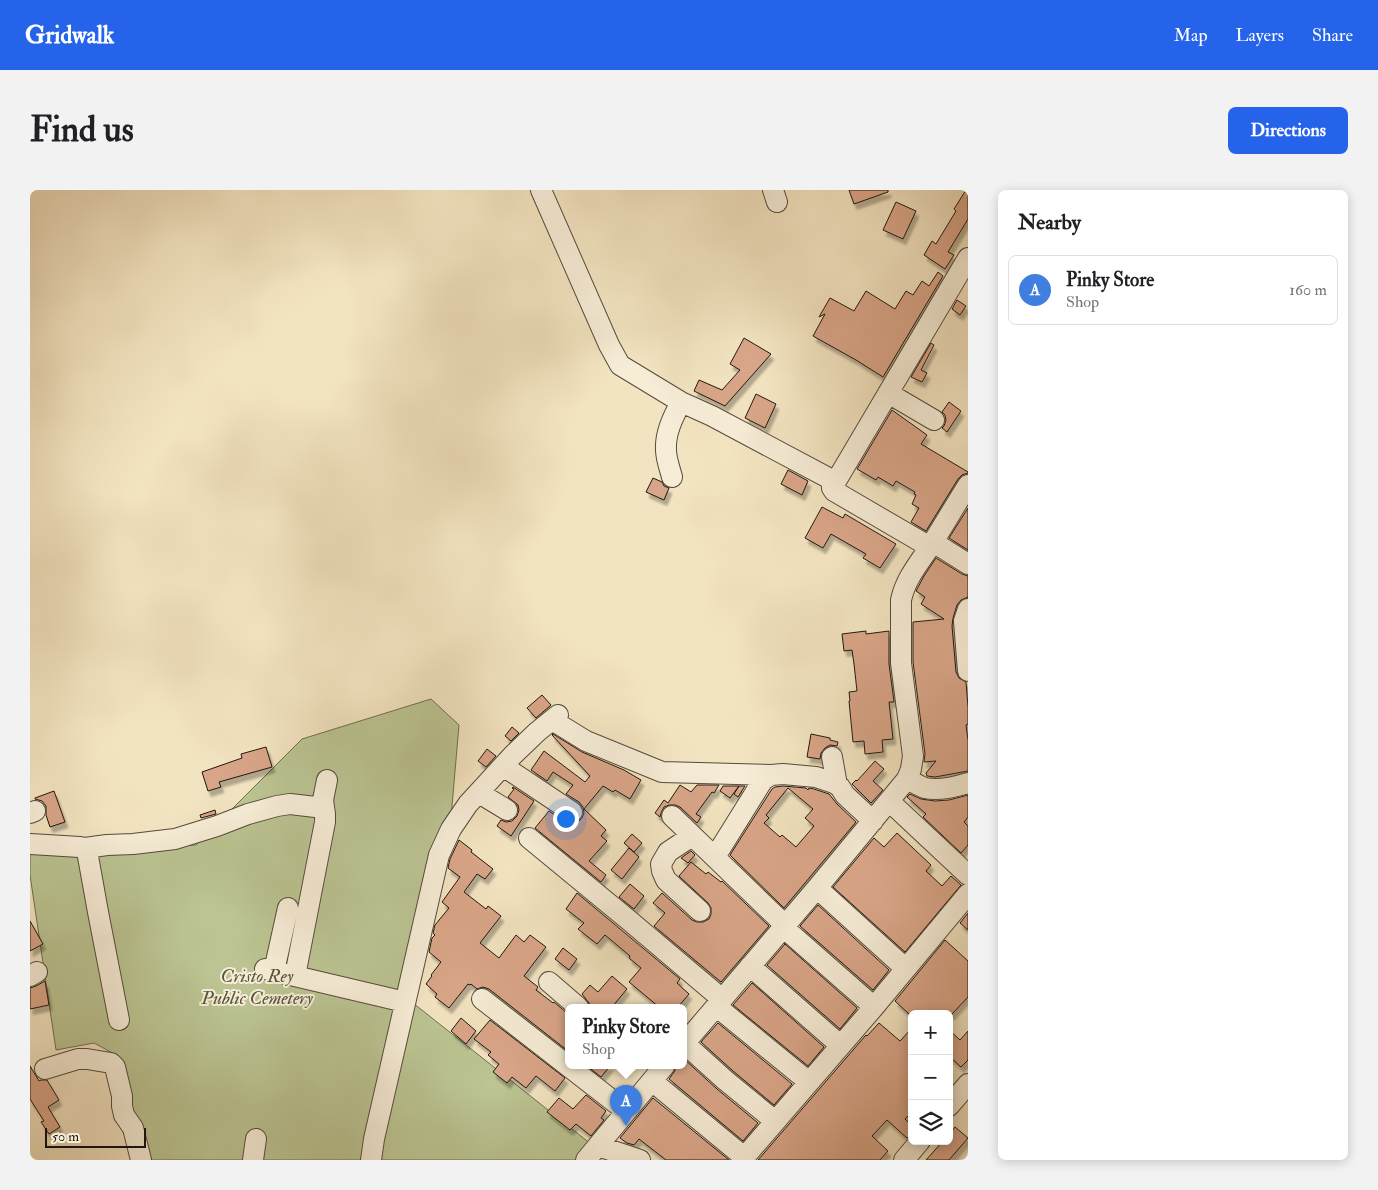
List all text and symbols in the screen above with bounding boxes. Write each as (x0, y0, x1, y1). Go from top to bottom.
text: Gridwalk (25, 20, 114, 51)
text: Map (1174, 24, 1208, 47)
text: Layers (1236, 24, 1284, 47)
text: Share (1312, 24, 1353, 47)
button: Directions (1228, 107, 1348, 154)
text: Find us (30, 108, 134, 152)
text: Nearby (1018, 209, 1081, 236)
text: Pinky Store (1066, 268, 1154, 292)
text: A (1030, 280, 1040, 300)
text: 160 m (1289, 280, 1327, 300)
text: Shop (1066, 292, 1099, 312)
your location (553, 806, 579, 832)
park label: Cristo Rey Public Cemetery (200, 964, 313, 1010)
popup (565, 1004, 687, 1069)
map controls (908, 1010, 953, 1145)
button: + (908, 1010, 953, 1055)
text: Pinky Store (582, 1015, 670, 1039)
text: Shop (582, 1039, 615, 1059)
button: − (908, 1055, 953, 1100)
pin: A (610, 1085, 642, 1126)
button: layers (908, 1100, 953, 1145)
scale bar (45, 1125, 146, 1148)
text: 50 m (52, 1128, 79, 1145)

